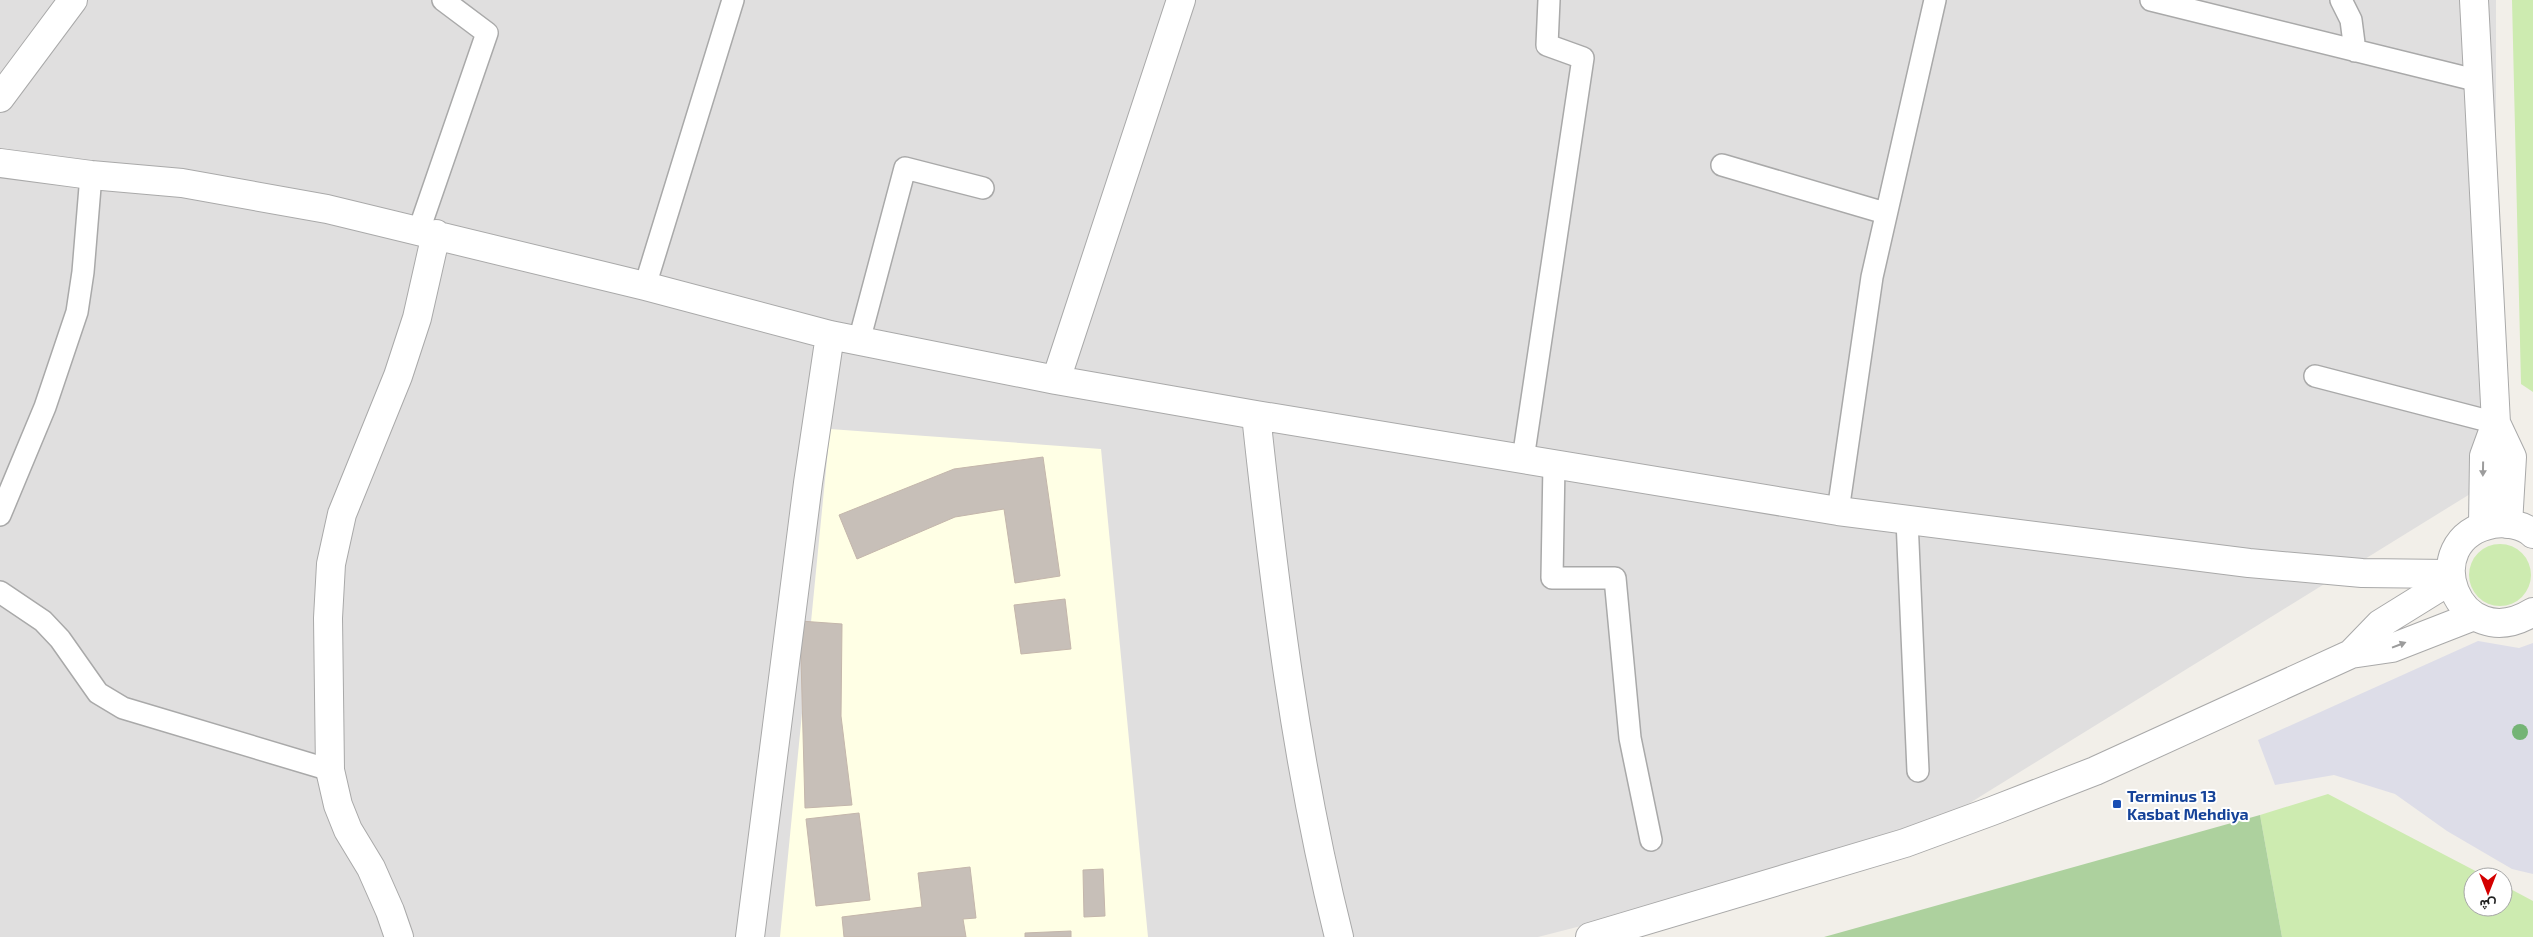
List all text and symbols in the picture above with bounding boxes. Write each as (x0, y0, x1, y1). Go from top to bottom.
one-way arrow (2479, 461, 2487, 477)
one-way arrow (2392, 641, 2407, 649)
place label: Terminus 13 Kasbat Mehdiya (2127, 786, 2249, 824)
marker: Terminus 13 Kasbat Mehdiya (2111, 798, 2123, 810)
north arrow (2463, 867, 2513, 917)
text: ش (2479, 896, 2496, 914)

